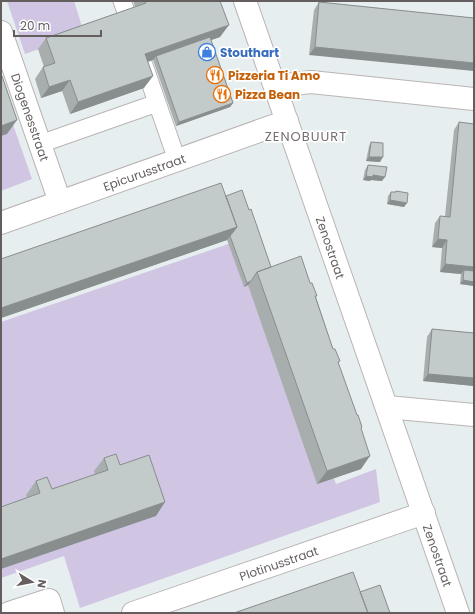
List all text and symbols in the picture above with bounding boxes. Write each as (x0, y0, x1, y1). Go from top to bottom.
scale bar (14, 12, 101, 38)
text: 20 m (20, 17, 50, 34)
shop icon: Stouthart (197, 42, 217, 62)
place label: Stouthart (220, 44, 279, 61)
restaurant icon: Pizzeria Ti Amo (205, 65, 225, 85)
place label: Pizzeria Ti Amo (228, 67, 320, 84)
street label: Diogenesstraat (7, 71, 54, 163)
restaurant icon: Pizza Bean (212, 84, 232, 104)
place label: Pizza Bean (235, 86, 300, 103)
district label: ZENOBUURT (265, 127, 347, 146)
street label: Epicurusstraat (101, 149, 188, 194)
street label: Zenostraat (312, 214, 350, 281)
street label: Zenostraat (419, 522, 457, 589)
street label: Plotinusstraat (237, 542, 320, 584)
north arrow (12, 562, 52, 602)
text: N (33, 578, 50, 589)

